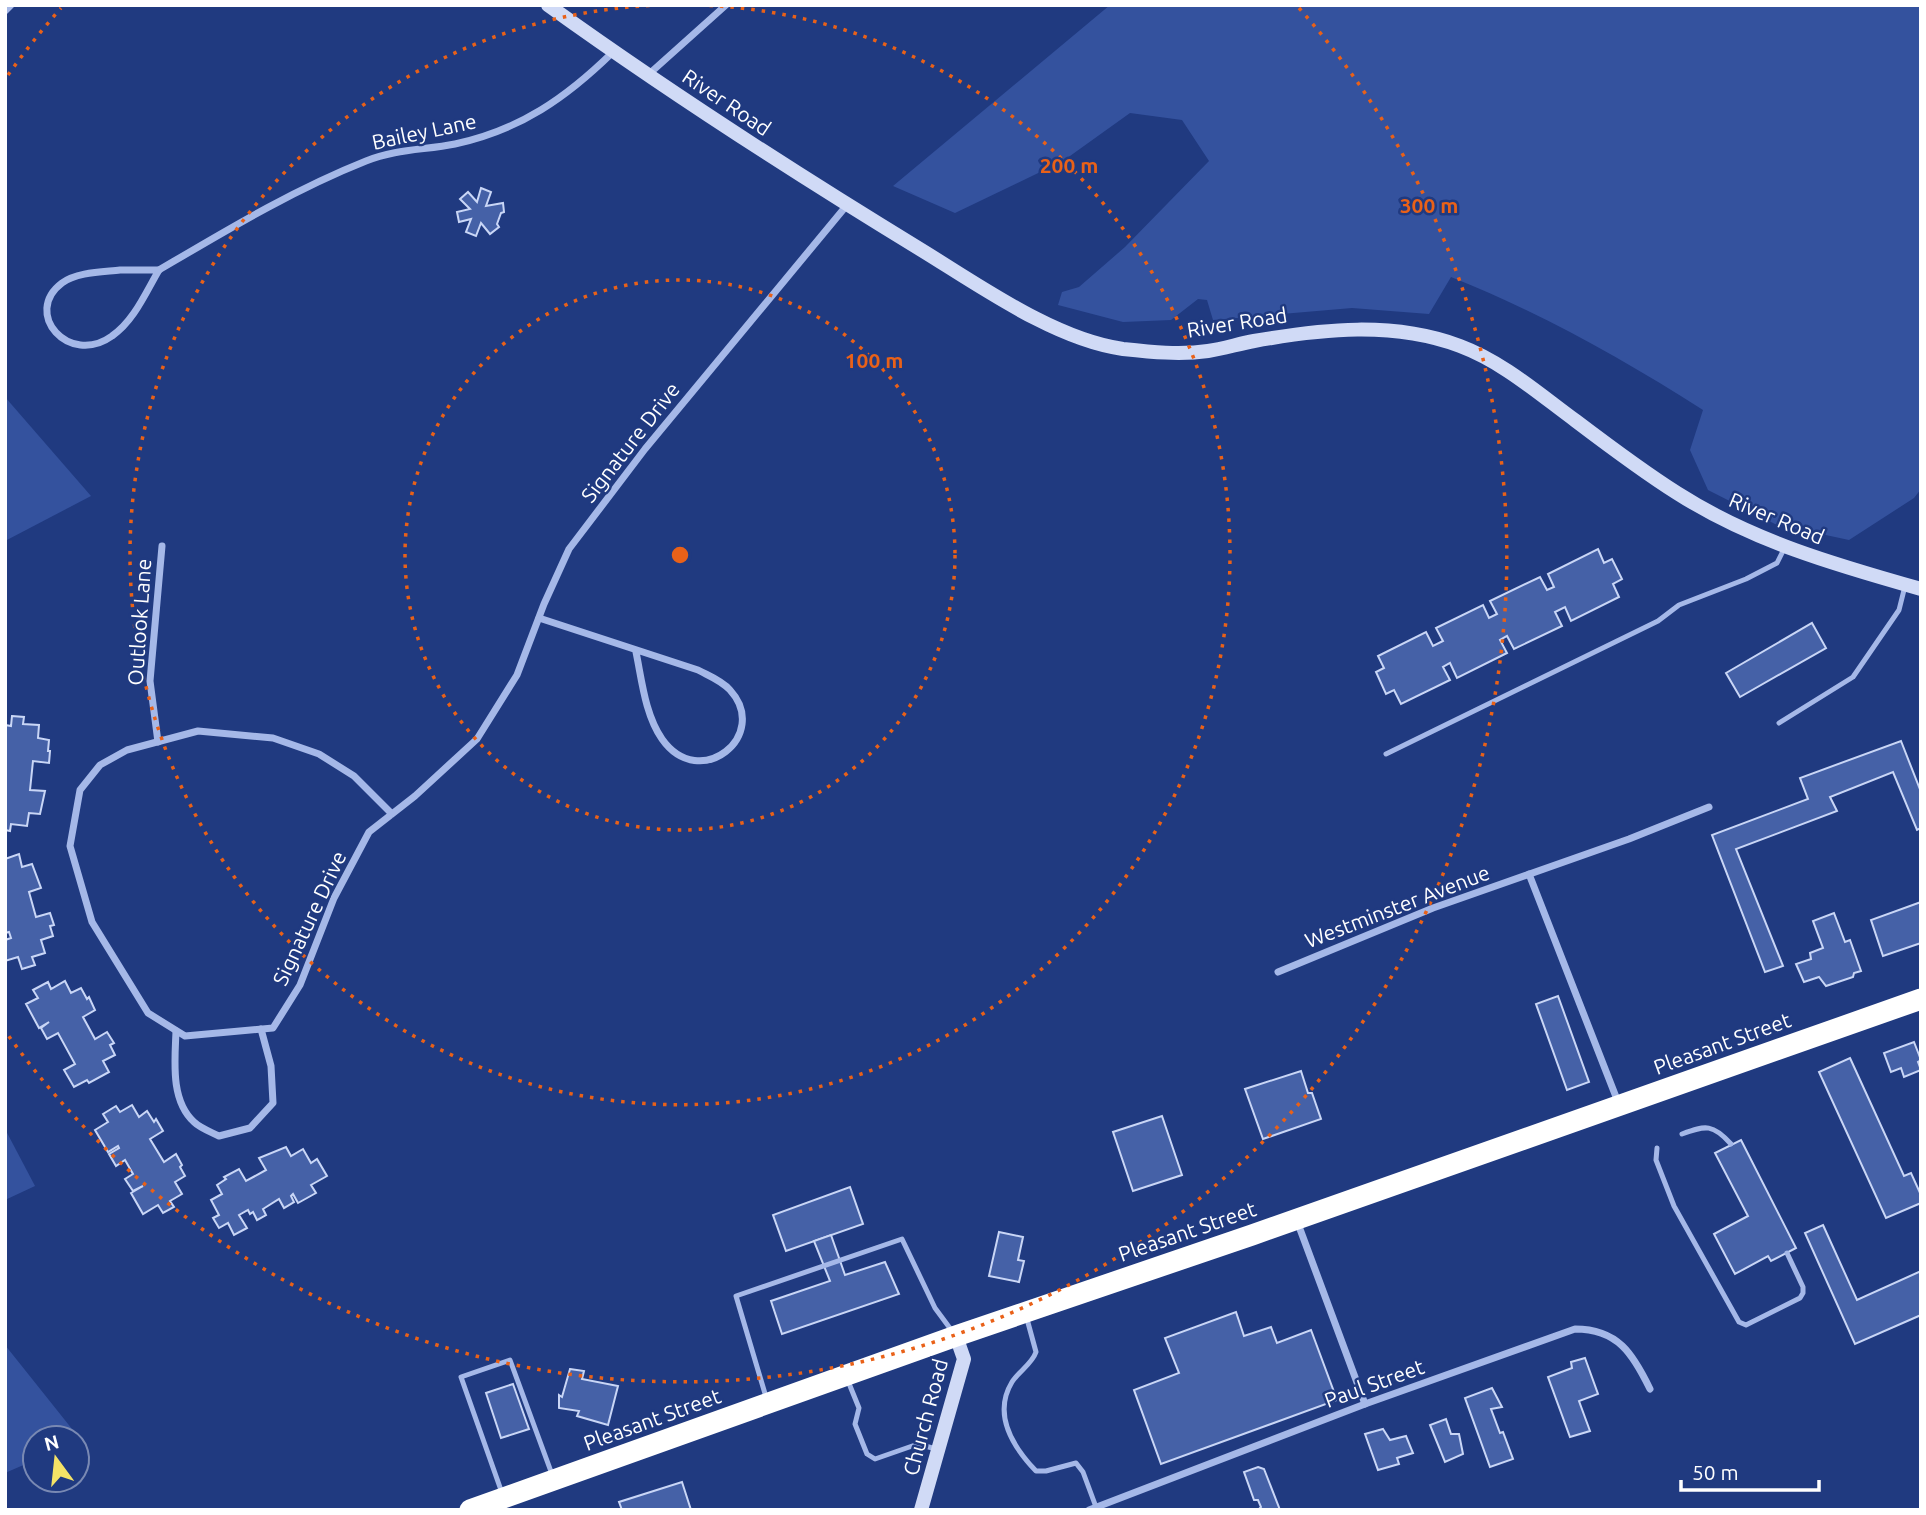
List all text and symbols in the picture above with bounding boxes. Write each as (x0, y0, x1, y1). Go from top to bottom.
street label: River Road (678, 64, 776, 140)
street label: Bailey Lane (369, 108, 479, 154)
text: 200 m (1040, 153, 1098, 177)
text: 300 m (1400, 193, 1458, 217)
street label: River Road (1185, 302, 1289, 342)
text: 100 m (845, 348, 903, 372)
street label: Signature Drive (576, 377, 684, 507)
street label: River Road (1726, 487, 1828, 549)
centre of rings (668, 543, 692, 567)
street label: Outlook Lane (123, 558, 155, 686)
street label: Signature Drive (267, 847, 351, 989)
street label: Westminster Avenue (1301, 860, 1493, 952)
street label: Pleasant Street (1650, 1007, 1794, 1079)
street label: Pleasant Street (1115, 1196, 1259, 1266)
street label: Paul Street (1321, 1354, 1427, 1412)
street label: Church Road (898, 1356, 952, 1478)
street label: Pleasant Street (580, 1383, 724, 1455)
north arrow (21, 1424, 91, 1494)
text: N (42, 1430, 61, 1455)
scale bar (1681, 1448, 1819, 1492)
text: 50 m (1692, 1460, 1739, 1484)

